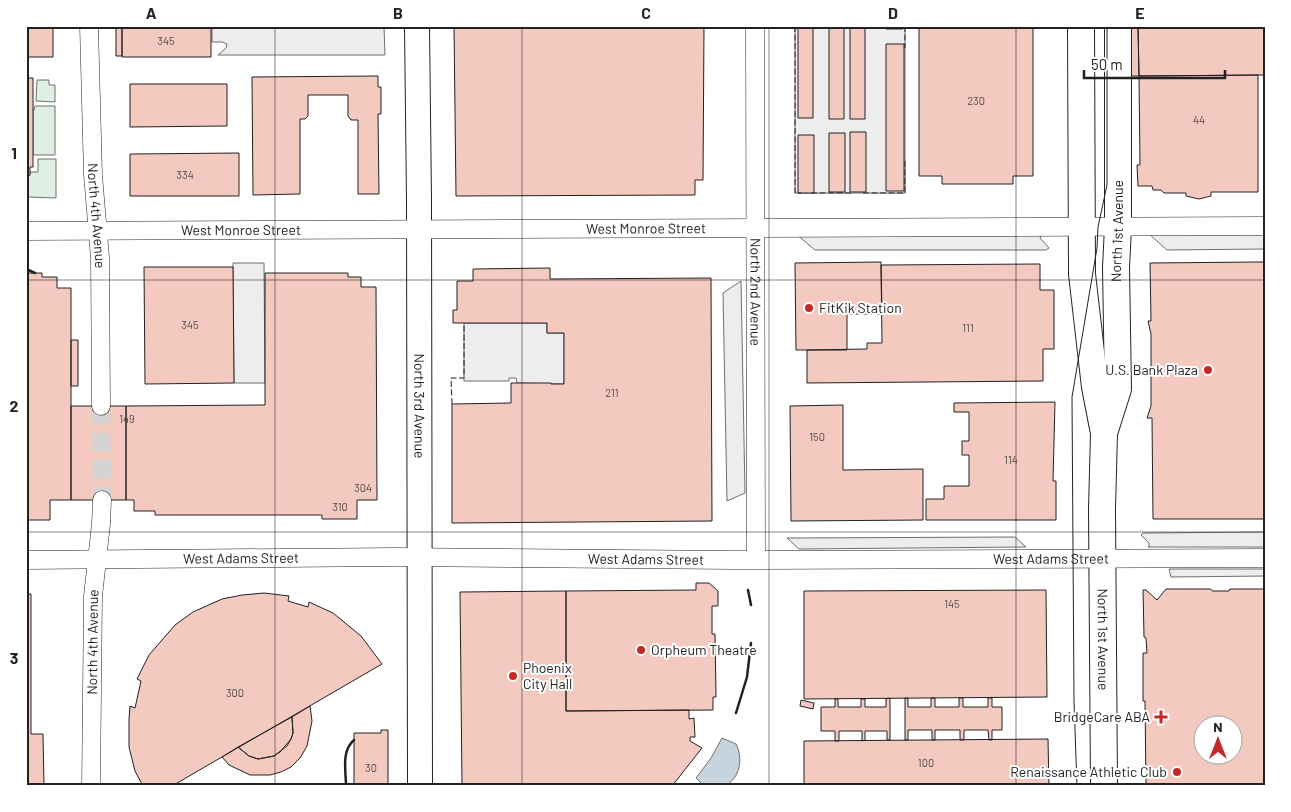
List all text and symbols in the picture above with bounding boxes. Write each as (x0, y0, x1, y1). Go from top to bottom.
text: A (146, 3, 157, 22)
text: B (393, 3, 403, 22)
text: C (641, 3, 651, 22)
text: D (888, 3, 898, 22)
text: E (1135, 3, 1145, 22)
house number: 345 (157, 34, 175, 47)
scale bar (1084, 48, 1225, 80)
text: 50 m (1091, 55, 1123, 73)
house number: 230 (967, 94, 985, 107)
house number: 44 (1193, 113, 1205, 126)
text: 1 (11, 143, 17, 162)
street label: North 4th Avenue (85, 163, 109, 269)
house number: 334 (176, 168, 194, 181)
street label: North 1st Avenue (1107, 180, 1126, 282)
street label: West Monroe Street (586, 219, 706, 237)
street label: West Monroe Street (181, 221, 301, 238)
street label: North 2nd Avenue (747, 238, 765, 346)
place label: FitKik Station (819, 299, 902, 316)
marker: FitKik Station (803, 302, 815, 314)
house number: 345 (181, 318, 199, 331)
house number: 111 (962, 321, 974, 334)
street label: North 3rd Avenue (411, 353, 428, 459)
place label: U.S. Bank Plaza (1105, 361, 1198, 378)
marker: U.S. Bank Plaza (1202, 364, 1214, 376)
house number: 211 (605, 386, 619, 399)
text: 2 (10, 396, 19, 415)
house number: 149 (119, 412, 135, 425)
house number: 150 (809, 430, 825, 443)
house number: 114 (1004, 453, 1018, 466)
house number: 304 (354, 481, 372, 494)
house number: 310 (332, 500, 348, 513)
street label: West Adams Street (183, 549, 299, 567)
street label: West Adams Street (588, 550, 704, 568)
street label: West Adams Street (993, 550, 1109, 567)
street label: North 4th Avenue (83, 588, 102, 695)
street label: North 1st Avenue (1095, 588, 1112, 690)
house number: 145 (944, 597, 960, 610)
place label: Orpheum Theatre (651, 641, 757, 658)
marker: Orpheum Theatre (635, 644, 647, 656)
text: 3 (10, 648, 18, 667)
place label: Phoenix City Hall (523, 659, 572, 692)
marker: Phoenix City Hall (507, 670, 519, 682)
house number: 300 (226, 686, 244, 699)
place label: BridgeCare ABA (1054, 708, 1150, 725)
marker: BridgeCare ABA (1154, 710, 1168, 724)
north arrow (1194, 714, 1244, 764)
text: N (1213, 718, 1223, 735)
house number: 100 (918, 756, 934, 769)
house number: 30 (365, 761, 377, 774)
place label: Renaissance Athletic Club (1010, 763, 1167, 780)
marker: Renaissance Athletic Club (1171, 766, 1183, 778)

